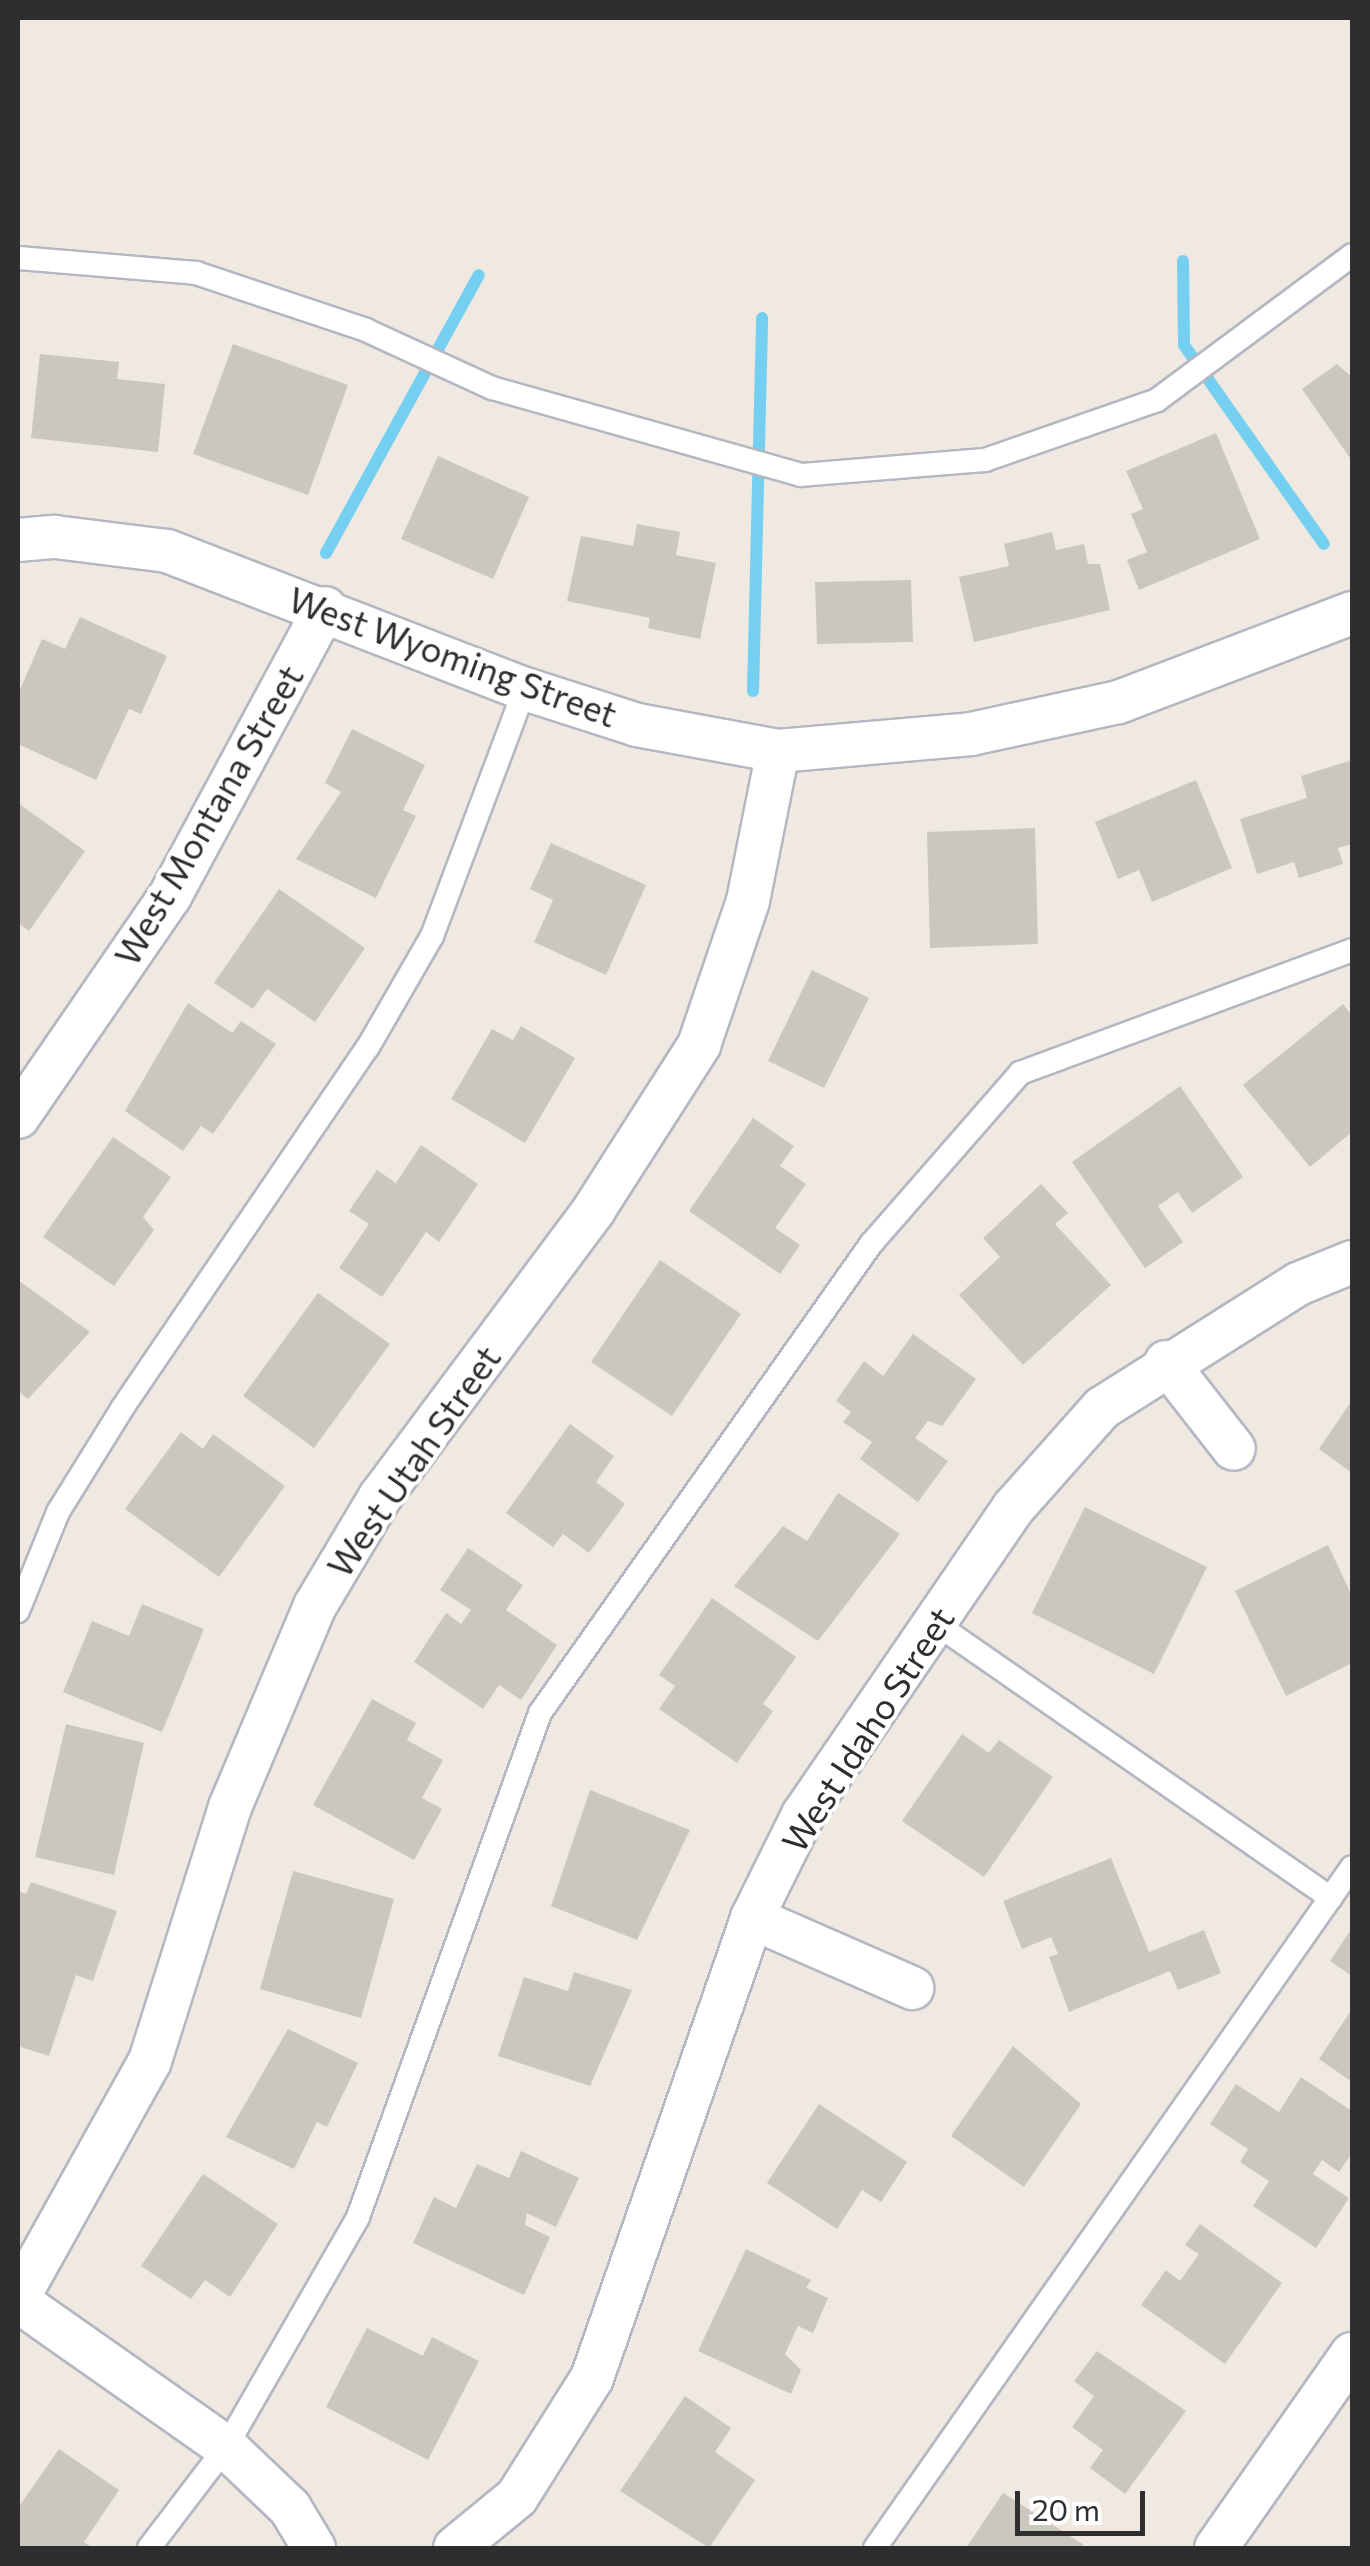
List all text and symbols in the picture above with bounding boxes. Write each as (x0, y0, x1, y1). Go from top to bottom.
street label: West Wyoming Street (283, 577, 623, 735)
street label: West Montana Street (105, 657, 311, 973)
street label: West Utah Street (318, 1337, 508, 1585)
street label: West Idaho Street (772, 1599, 962, 1859)
scale bar (1020, 2471, 1150, 2533)
text: 20 m (1032, 2490, 1100, 2527)

